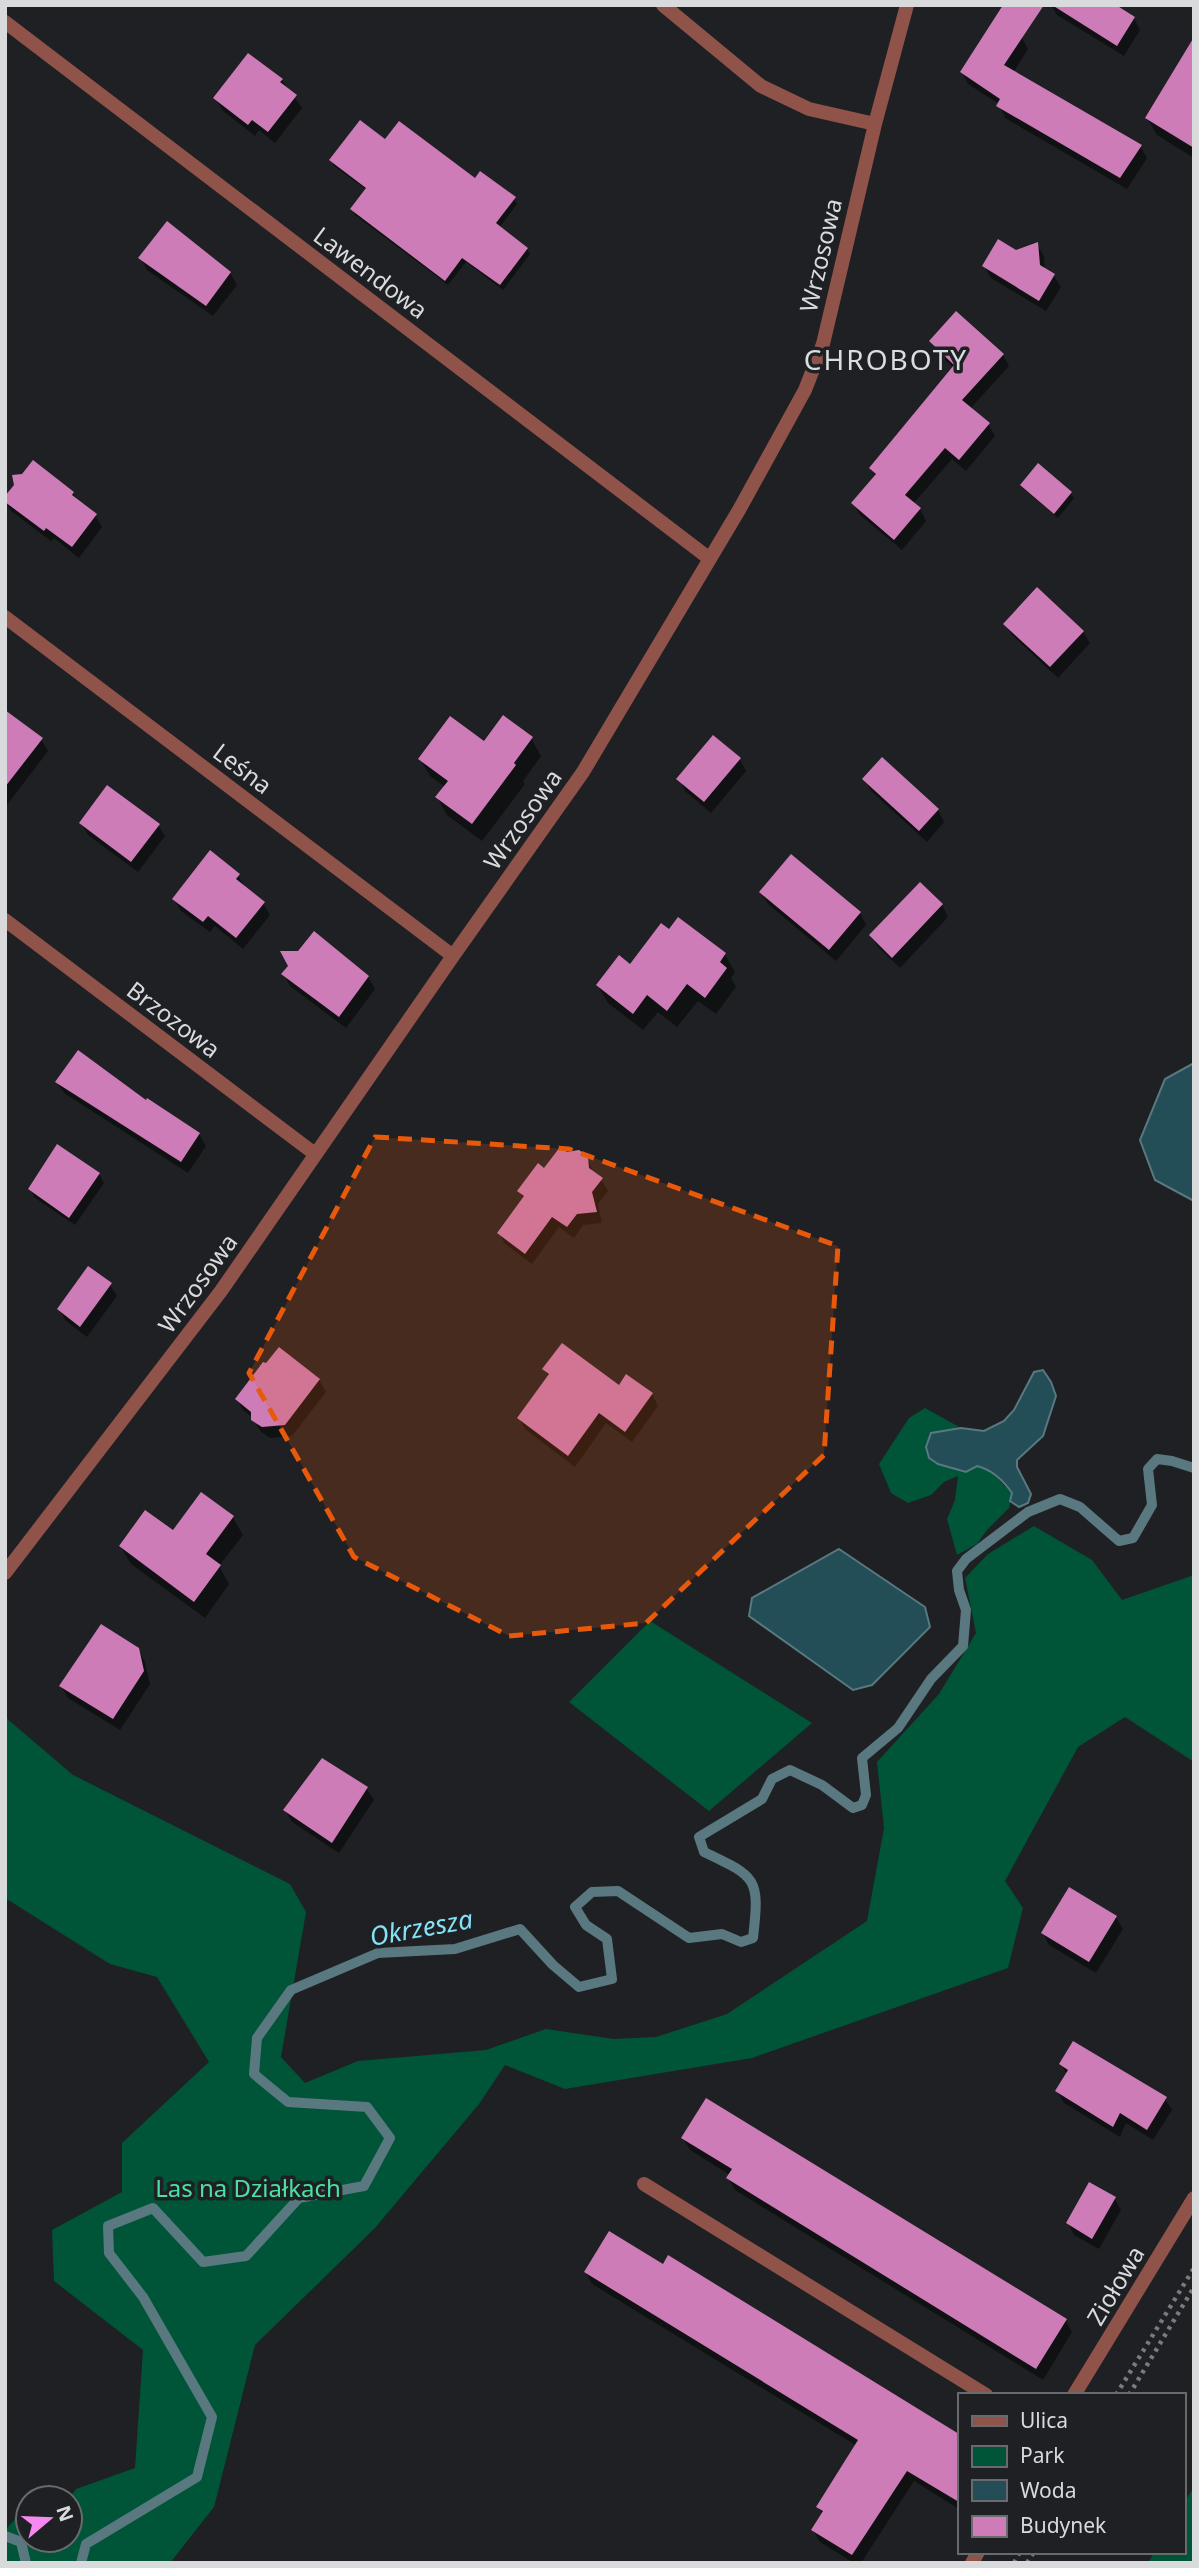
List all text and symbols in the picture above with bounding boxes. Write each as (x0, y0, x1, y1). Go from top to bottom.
street label: Wrzosowa (791, 195, 849, 315)
street label: Lawendowa (307, 218, 435, 326)
district label: CHROBOTY (804, 340, 968, 378)
street label: Leśna (207, 735, 279, 801)
street label: Wrzosowa (475, 762, 569, 876)
street label: Brzozowa (121, 973, 227, 1065)
street label: Wrzosowa (150, 1227, 244, 1339)
water label: Okrzesza (367, 1900, 476, 1954)
park label: Las na Działkach (155, 2171, 341, 2204)
street label: Ziołowa (1078, 2239, 1152, 2331)
legend (958, 2393, 1185, 2554)
text: Ulica (1020, 2406, 1068, 2434)
text: Park (1020, 2441, 1065, 2469)
text: Woda (1020, 2476, 1077, 2504)
north arrow (14, 2484, 84, 2554)
text: N (50, 2502, 80, 2525)
text: Budynek (1020, 2511, 1107, 2539)

